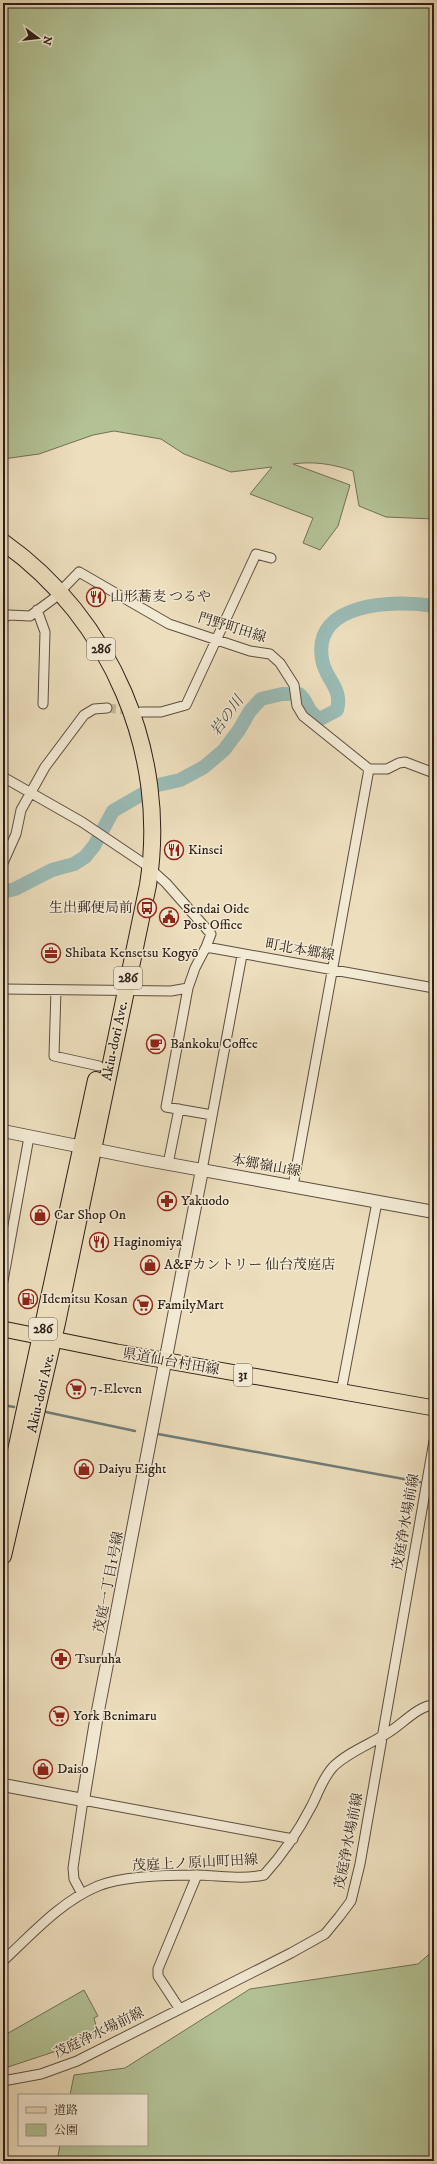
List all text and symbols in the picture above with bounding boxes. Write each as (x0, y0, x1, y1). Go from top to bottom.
north arrow (18, 18, 58, 58)
text: N (39, 34, 55, 47)
restaurant icon: 山形蕎麦 つるや (85, 586, 107, 608)
place label: 山形蕎麦 つるや (110, 588, 211, 606)
street label: 門野町田線 (196, 609, 268, 647)
road number: 286 (87, 638, 115, 660)
water label: 岩の川 (206, 691, 249, 740)
restaurant icon: Kinsei (163, 839, 185, 861)
place label: Kinsei (188, 841, 223, 859)
bus stop icon: 生出郵便局前 (136, 897, 158, 919)
place label: 生出郵便局前 (49, 899, 133, 917)
place label: Sendai Oide Post Office (183, 900, 249, 934)
public building icon: Sendai Oide Post Office (158, 906, 180, 928)
street label: 町北本郷線 (264, 935, 336, 965)
office icon: Shibata Kensetsu Kogyō (40, 942, 62, 964)
place label: Shibata Kensetsu Kogyō (65, 944, 199, 962)
road number: 286 (114, 967, 142, 989)
street label: Akiu-dori Ave. (98, 999, 132, 1083)
cafe icon: Bankoku Coffee (145, 1033, 167, 1055)
place label: Bankoku Coffee (170, 1035, 258, 1053)
street label: 本郷嶺山線 (230, 1151, 302, 1181)
pharmacy icon: Yakuodo (156, 1190, 178, 1212)
place label: Yakuodo (181, 1192, 229, 1210)
shop icon: Car Shop On (29, 1204, 51, 1226)
place label: Car Shop On (54, 1206, 127, 1224)
restaurant icon: Haginomiya (88, 1231, 110, 1253)
place label: Haginomiya (113, 1233, 182, 1251)
shop icon: A&Fカントリー 仙台茂庭店 (139, 1254, 161, 1276)
place label: A&Fカントリー 仙台茂庭店 (164, 1256, 335, 1274)
fuel station icon: Idemitsu Kosan (17, 1288, 39, 1310)
place label: Idemitsu Kosan (42, 1290, 129, 1308)
supermarket icon: FamilyMart (132, 1294, 154, 1316)
place label: FamilyMart (157, 1296, 225, 1314)
road number: 286 (29, 1318, 57, 1340)
street label: 県道仙台村田線 (121, 1345, 221, 1379)
street label: Akiu-dori Ave. (23, 1351, 59, 1435)
road number: 31 (234, 1364, 252, 1386)
supermarket icon: 7-Eleven (65, 1378, 87, 1400)
place label: 7-Eleven (90, 1380, 143, 1398)
shop icon: Daiyu Eight (73, 1458, 95, 1480)
place label: Daiyu Eight (98, 1460, 167, 1478)
street label: 茂庭浄水場前線 (389, 1472, 423, 1572)
street label: 茂庭一丁目1号線 (90, 1530, 128, 1634)
pharmacy icon: Tsuruha (50, 1648, 72, 1670)
place label: Tsuruha (75, 1650, 121, 1668)
supermarket icon: York Benimaru (48, 1705, 70, 1727)
place label: York Benimaru (73, 1707, 157, 1725)
shop icon: Daiso (32, 1758, 54, 1780)
place label: Daiso (57, 1760, 89, 1778)
street label: 茂庭浄水場前線 (331, 1791, 367, 1891)
street label: 茂庭上ノ原山町田線 (132, 1851, 258, 1875)
street label: 茂庭浄水場前線 (51, 2003, 147, 2063)
legend (18, 2094, 148, 2146)
text: 道路 (54, 2103, 78, 2118)
text: 公園 (54, 2123, 78, 2138)

